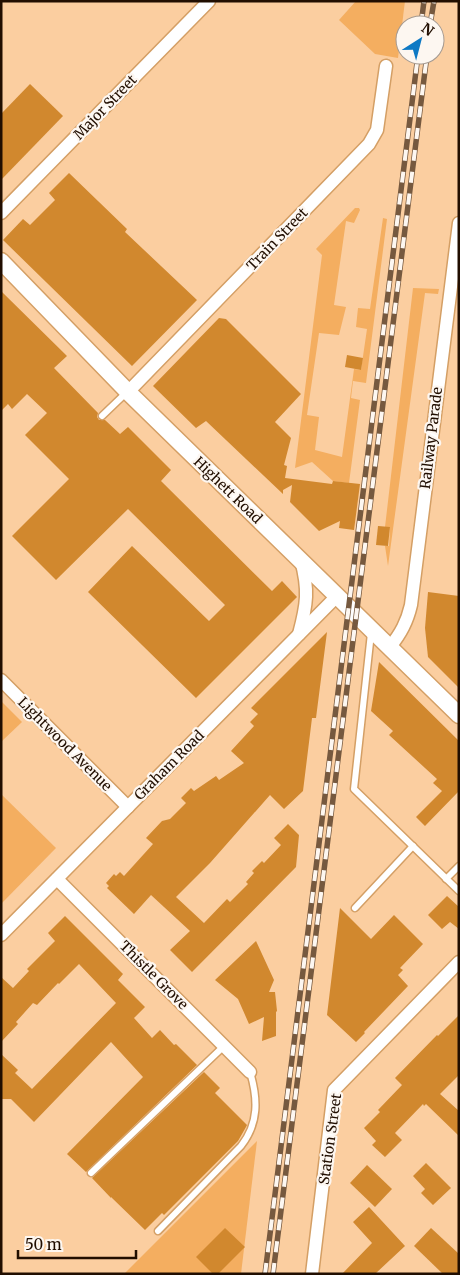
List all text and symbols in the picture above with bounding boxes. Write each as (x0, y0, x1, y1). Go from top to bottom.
north arrow (395, 15, 445, 65)
text: N (418, 19, 437, 40)
street label: Major Street (70, 70, 141, 143)
street label: Train Street (243, 203, 312, 274)
street label: Railway Parade (416, 386, 446, 490)
street label: Highett Road (190, 453, 267, 528)
street label: Lightwood Avenue (14, 693, 116, 795)
street label: Graham Road (130, 726, 208, 804)
street label: Thistle Grove (116, 937, 192, 1013)
street label: Station Street (315, 1092, 345, 1186)
scale bar (18, 1228, 135, 1260)
text: 50 m (25, 1235, 62, 1254)

